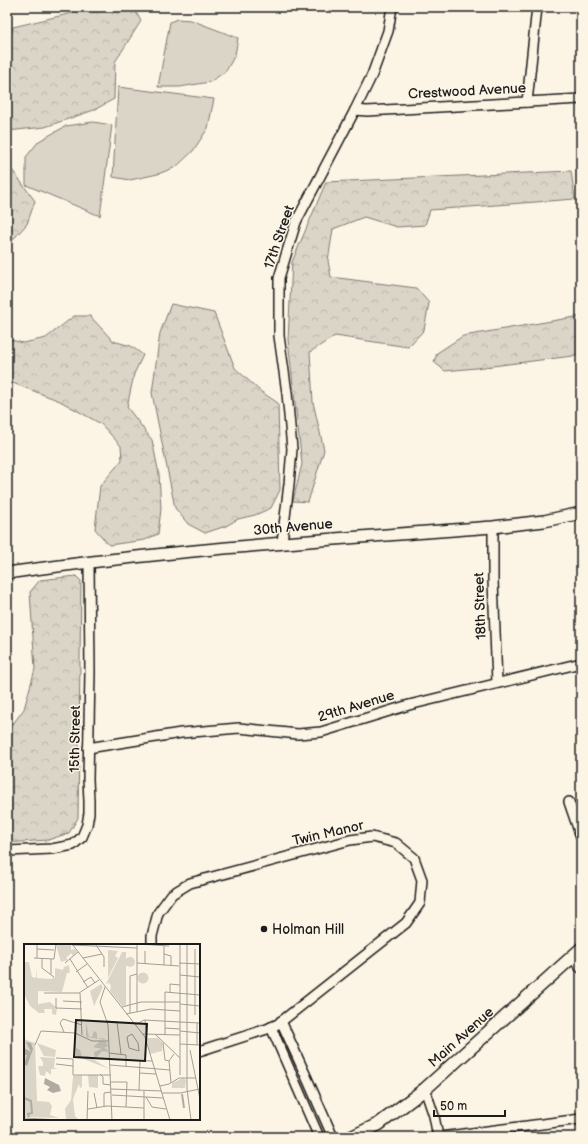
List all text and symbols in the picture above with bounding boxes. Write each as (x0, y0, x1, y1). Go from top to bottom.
street label: Crestwood Avenue (408, 79, 526, 103)
street label: 17th Street (260, 202, 298, 271)
street label: 30th Avenue (253, 515, 333, 539)
street label: 18th Street (470, 571, 490, 640)
street label: 29th Avenue (316, 686, 396, 726)
street label: 15th Street (66, 704, 84, 773)
street label: Twin Manor (291, 816, 366, 849)
place label: Holman Hill (272, 921, 344, 938)
marker: Holman Hill (259, 924, 269, 934)
inset map (24, 944, 200, 1120)
street label: Main Avenue (425, 1003, 497, 1071)
scale bar (434, 1092, 505, 1118)
text: 50 m (440, 1099, 467, 1114)

